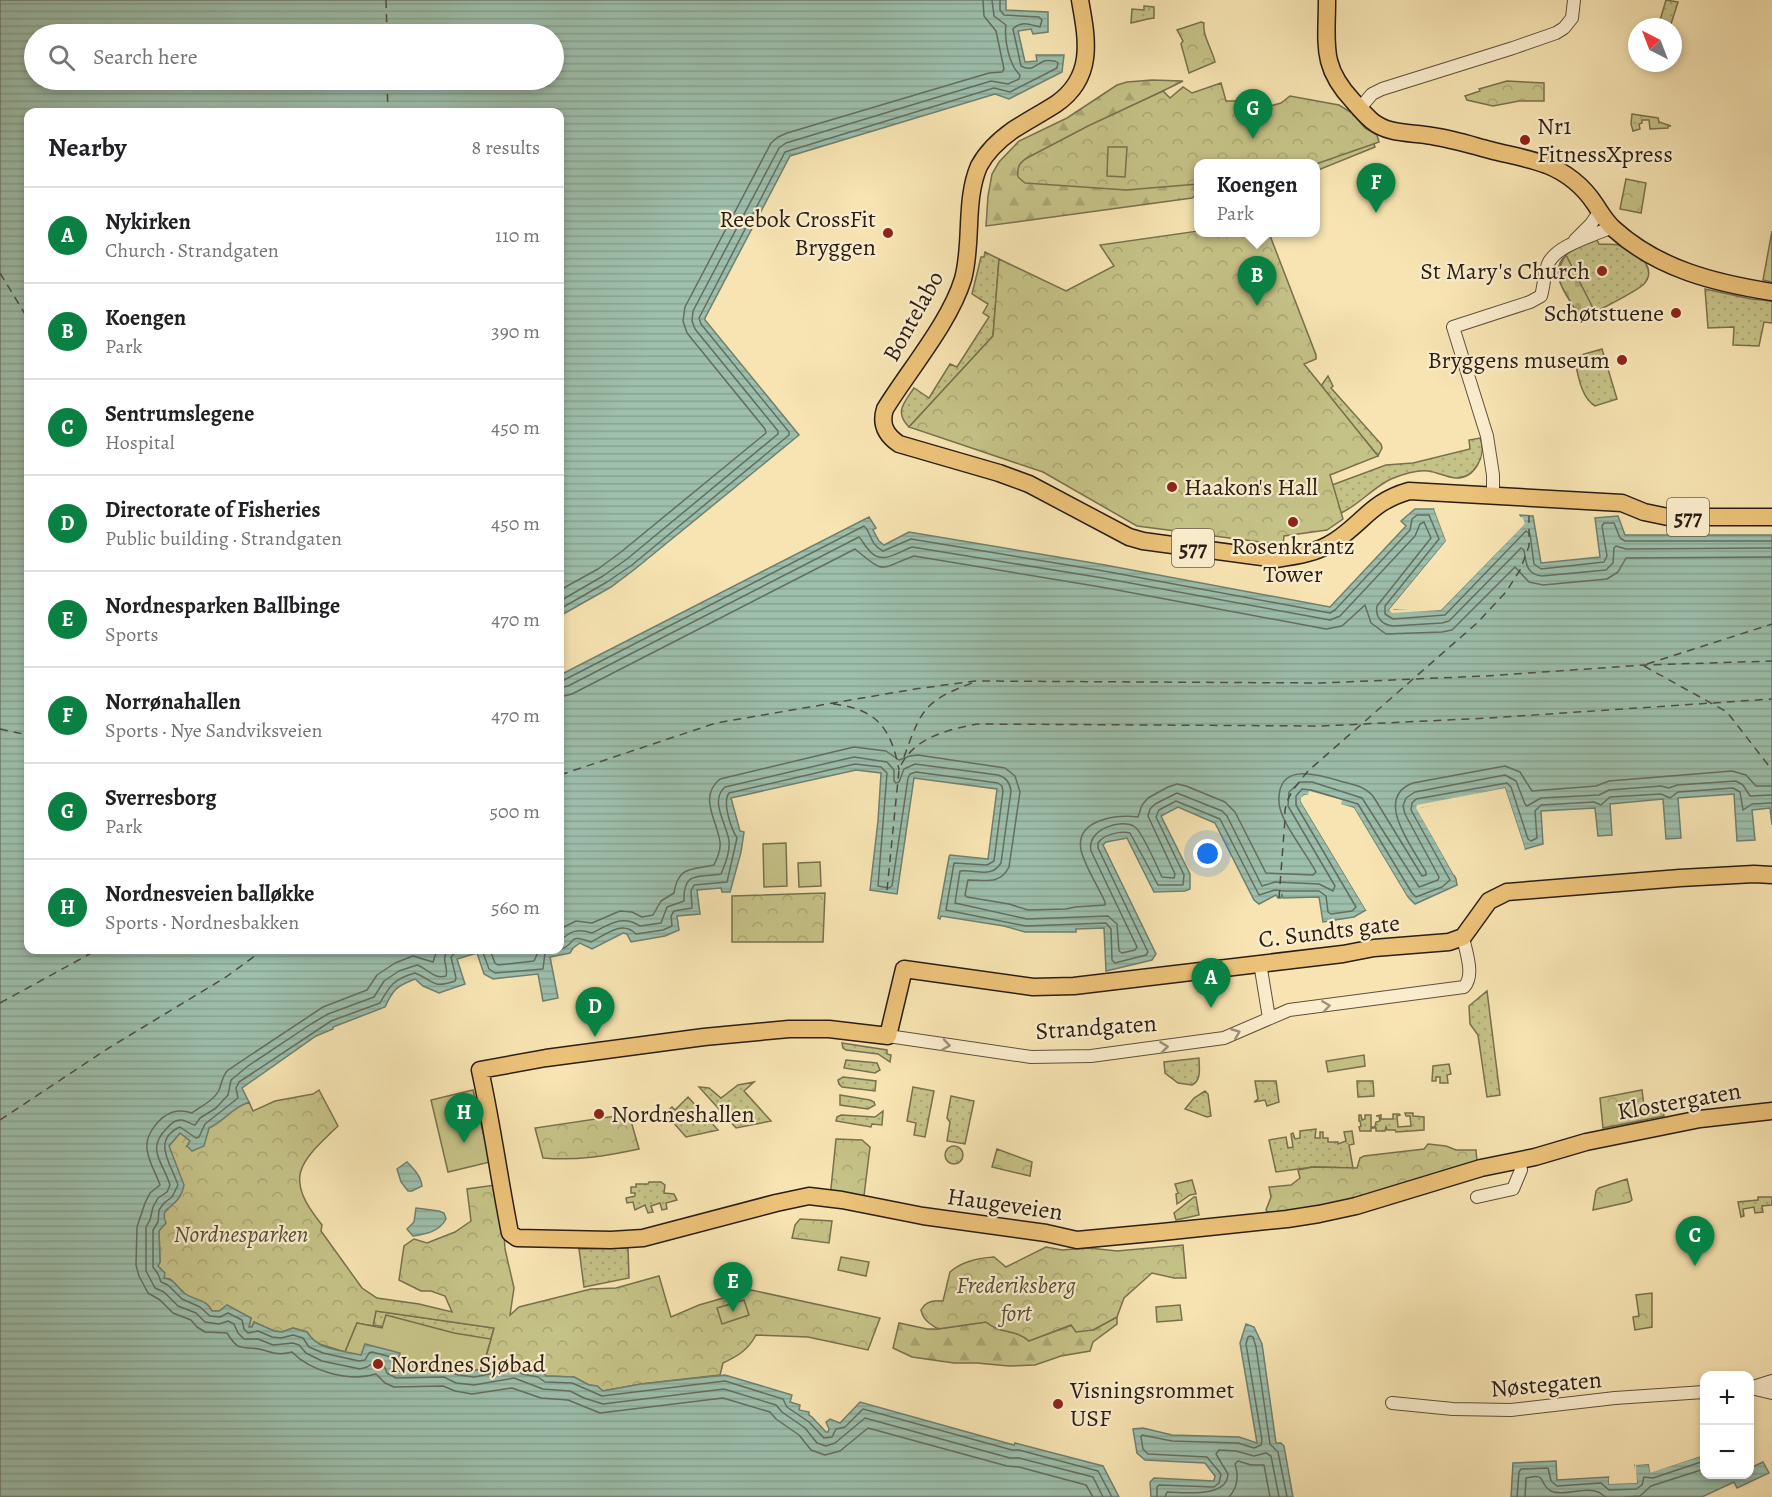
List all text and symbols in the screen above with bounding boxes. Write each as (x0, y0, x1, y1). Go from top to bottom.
north arrow (1628, 18, 1682, 72)
search box (24, 24, 564, 90)
icon: search (45, 41, 78, 74)
text: Search here (93, 42, 198, 72)
pin: G (1234, 90, 1272, 139)
place label: Nr1 FitnessXpress (1537, 110, 1673, 170)
text: Nearby (48, 130, 127, 165)
marker: Nr1 FitnessXpress (1518, 133, 1532, 147)
text: 8 results (472, 134, 540, 161)
popup (1194, 159, 1320, 237)
pin: F (1356, 164, 1396, 213)
text: Koengen (1216, 170, 1298, 200)
text: Park (1216, 200, 1254, 227)
place label: Reebok CrossFit Bryggen (719, 203, 876, 263)
text: Nykirken (105, 207, 191, 237)
text: A (61, 222, 74, 249)
text: 110 m (495, 222, 540, 249)
marker: Reebok CrossFit Bryggen (881, 226, 895, 240)
text: Church · Strandgaten (105, 237, 279, 264)
place label: St Mary's Church (1420, 255, 1590, 287)
pin: B (1238, 256, 1276, 306)
marker: St Mary's Church (1595, 264, 1609, 278)
street label: Bontelabo (875, 265, 951, 367)
place label: Schøtstuene (1544, 297, 1664, 329)
text: Koengen (105, 303, 186, 333)
marker: Schøtstuene (1669, 306, 1683, 320)
text: B (61, 318, 74, 345)
text: 390 m (491, 318, 540, 345)
text: Park (105, 333, 143, 360)
place label: Bryggens museum (1427, 344, 1610, 376)
marker: Bryggens museum (1615, 353, 1629, 367)
text: Sentrumslegene (105, 399, 254, 429)
text: C (61, 414, 74, 441)
text: 450 m (491, 414, 540, 441)
text: Hospital (105, 429, 175, 456)
place label: Haakon's Hall (1184, 471, 1318, 503)
marker: Haakon's Hall (1165, 480, 1179, 494)
text: Directorate of Fisheries (105, 495, 321, 525)
road number: 577 (1667, 498, 1709, 536)
text: D (61, 510, 74, 537)
text: 450 m (491, 510, 540, 537)
marker: Rosenkrantz Tower (1286, 515, 1300, 529)
text: Public building · Strandgaten (105, 525, 342, 552)
road number: 577 (1172, 529, 1214, 567)
place label: Rosenkrantz Tower (1231, 530, 1355, 590)
text: Nordnesparken Ballbinge (105, 591, 340, 621)
text: E (62, 606, 73, 633)
text: 470 m (491, 606, 540, 633)
text: Sports (105, 621, 158, 648)
text: Norrønahallen (105, 687, 241, 717)
text: F (62, 702, 73, 729)
text: 470 m (491, 702, 540, 729)
text: Sports · Nye Sandviksveien (105, 717, 322, 744)
text: Sverresborg (105, 783, 216, 813)
text: G (61, 798, 74, 825)
text: 500 m (489, 798, 540, 825)
text: Park (105, 813, 143, 840)
your location (1193, 839, 1222, 868)
text: Nordnesveien balløkke (105, 879, 314, 909)
text: H (60, 894, 75, 921)
text: 560 m (491, 894, 540, 921)
street label: C. Sundts gate (1256, 906, 1402, 956)
text: Sports · Nordnesbakken (105, 909, 299, 936)
pin: A (1192, 958, 1230, 1008)
pin: D (576, 988, 614, 1037)
one-way arrow (1321, 1000, 1330, 1012)
street label: Strandgaten (1034, 1007, 1158, 1047)
one-way arrow (1230, 1028, 1241, 1040)
one-way arrow (941, 1039, 951, 1051)
one-way arrow (1160, 1041, 1169, 1053)
street label: Klostergaten (1615, 1074, 1743, 1128)
pin: H (444, 1094, 484, 1143)
place label: Nordneshallen (611, 1098, 755, 1130)
marker: Nordneshallen (592, 1107, 606, 1121)
street label: Haugeveien (945, 1180, 1065, 1228)
pin: C (1676, 1216, 1714, 1266)
park label: Nordnesparken (174, 1218, 309, 1250)
pin: E (714, 1262, 752, 1312)
park label: Frederiksberg fort (956, 1269, 1076, 1329)
place label: Nordnes Sjøbad (390, 1348, 546, 1380)
marker: Nordnes Sjøbad (371, 1357, 385, 1371)
street label: Nøstegaten (1489, 1363, 1603, 1405)
map controls (1700, 1371, 1754, 1479)
button: + (1700, 1371, 1754, 1425)
place label: Visningsrommet USF (1069, 1374, 1234, 1434)
marker: Visningsrommet USF (1051, 1397, 1065, 1411)
button: − (1700, 1425, 1754, 1479)

